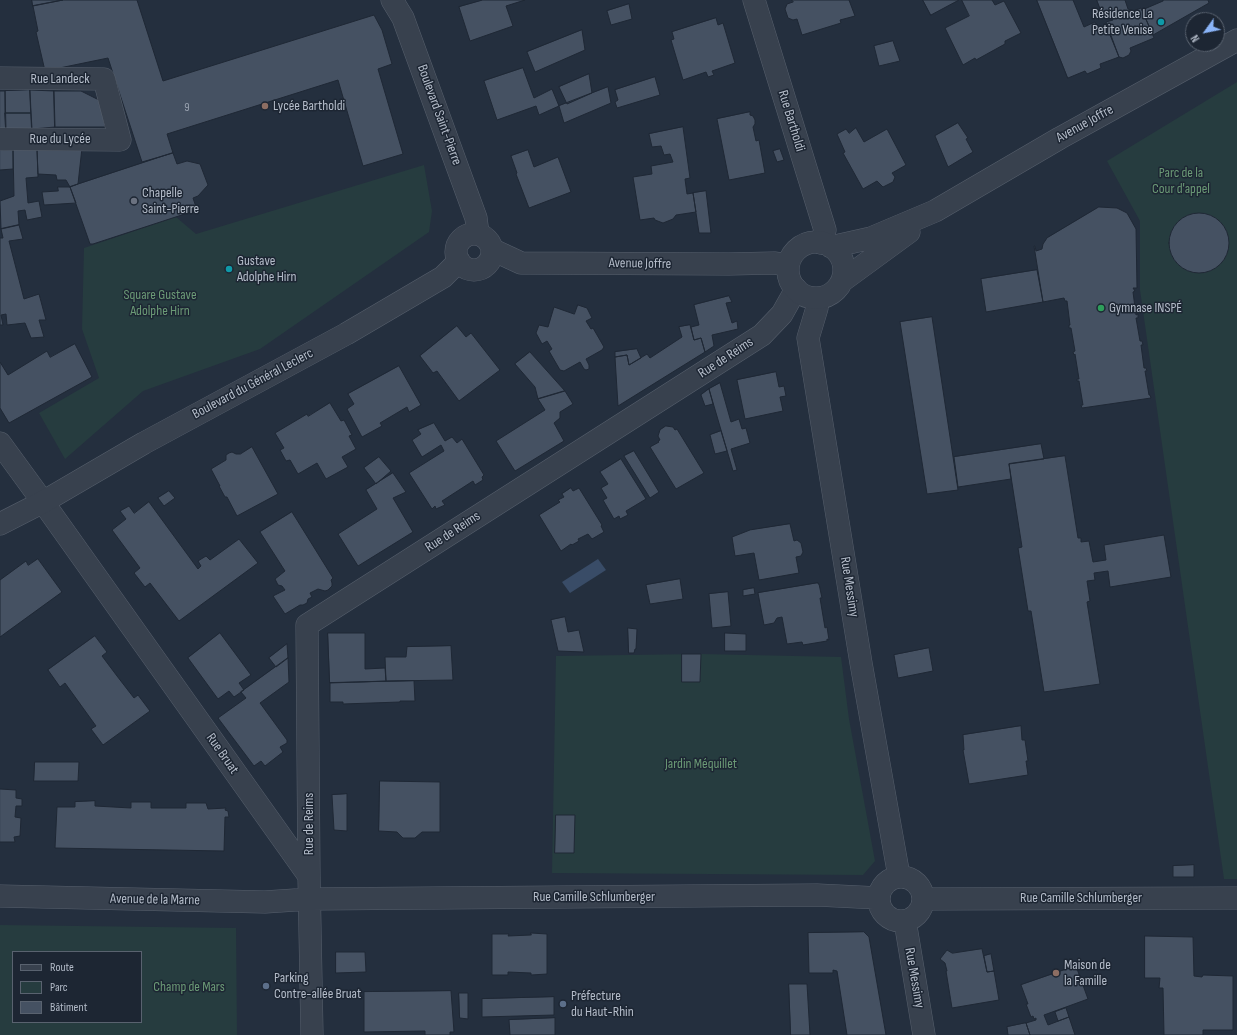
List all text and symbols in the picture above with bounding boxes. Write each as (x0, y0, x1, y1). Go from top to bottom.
place label: Résidence La Petite Venise (1092, 6, 1153, 38)
north arrow (1185, 12, 1225, 52)
marker: Résidence La Petite Venise (1156, 17, 1166, 27)
text: N (1188, 32, 1202, 44)
street label: Boulevard Saint-Pierre (413, 63, 465, 167)
street label: Rue Landeck (30, 71, 90, 87)
street label: Rue Bartholdi (774, 88, 808, 154)
place label: Lycée Bartholdi (273, 98, 345, 114)
house number: 9 (184, 101, 190, 115)
marker: Lycée Bartholdi (260, 101, 270, 111)
street label: Avenue Joffre (1054, 101, 1116, 147)
street label: Rue du Lycée (29, 131, 91, 147)
park label: Parc de la Cour d'appel (1152, 165, 1210, 198)
place label: Chapelle Saint-Pierre (142, 185, 199, 218)
marker: Chapelle Saint-Pierre (129, 196, 139, 206)
place label: Gustave Adolphe Hirn (237, 253, 296, 286)
street label: Avenue Joffre (609, 255, 671, 273)
marker: Gustave Adolphe Hirn (224, 264, 234, 274)
park label: Square Gustave Adolphe Hirn (123, 287, 197, 320)
place label: Gymnase INSPÉ (1109, 300, 1182, 316)
marker: Gymnase INSPÉ (1096, 303, 1106, 313)
street label: Rue de Reims (695, 334, 757, 382)
street label: Boulevard du Général Leclerc (190, 345, 316, 423)
street label: Rue de Reims (422, 508, 484, 556)
street label: Rue Messimy (836, 556, 862, 618)
street label: Rue Bruat (202, 730, 242, 778)
park label: Jardin Méquillet (665, 756, 737, 772)
street label: Rue de Reims (301, 793, 317, 855)
street label: Rue Camille Schlumberger (533, 889, 655, 905)
street label: Rue Camille Schlumberger (1020, 890, 1142, 906)
street label: Avenue de la Marne (110, 891, 200, 909)
street label: Rue Messimy (900, 947, 928, 1009)
legend (12, 951, 142, 1023)
place label: Maison de la Famille (1064, 957, 1111, 990)
text: Route (50, 960, 74, 975)
marker: Maison de la Famille (1051, 968, 1061, 978)
place label: Parking Contre-allée Bruat (274, 970, 361, 1002)
park label: Champ de Mars (153, 979, 225, 995)
text: Parc (50, 980, 68, 995)
marker: Parking Contre-allée Bruat (261, 981, 271, 991)
place label: Préfecture du Haut-Rhin (571, 988, 634, 1020)
marker: Préfecture du Haut-Rhin (558, 999, 568, 1009)
text: Bâtiment (50, 1000, 87, 1015)

